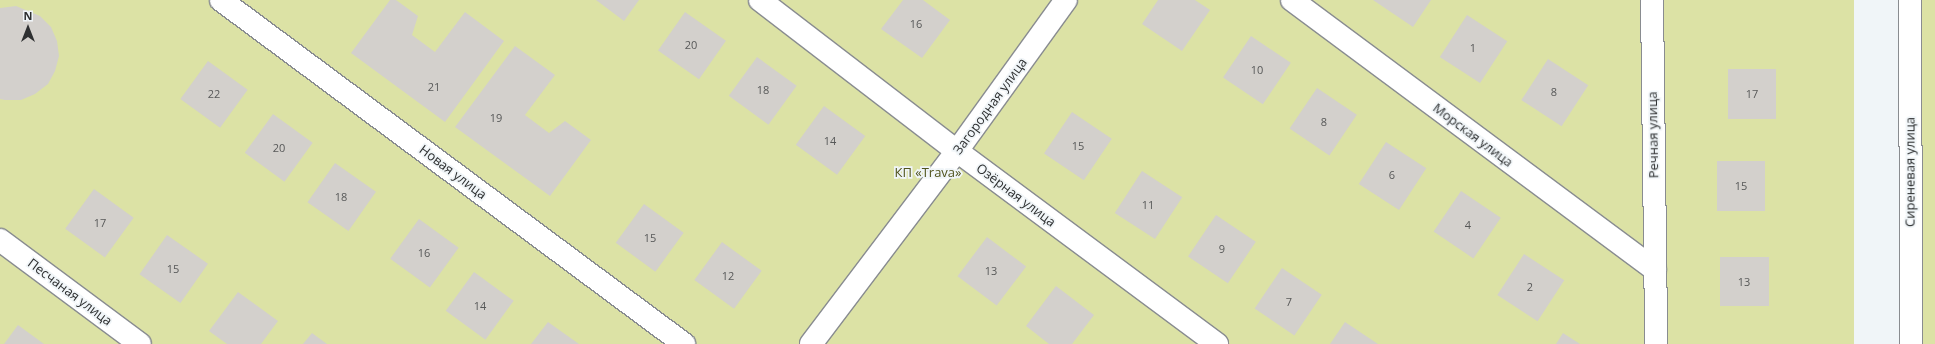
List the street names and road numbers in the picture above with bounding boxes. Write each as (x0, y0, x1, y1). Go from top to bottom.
street label: Загородная улица (950, 55, 1030, 157)
street label: Речная улица (1644, 92, 1662, 178)
street label: Морская улица (1430, 100, 1516, 170)
street label: Сиреневая улица (1902, 117, 1918, 227)
street label: Новая улица (416, 142, 490, 202)
street label: Озёрная улица (973, 160, 1059, 230)
street label: Песчаная улица (25, 255, 115, 329)

